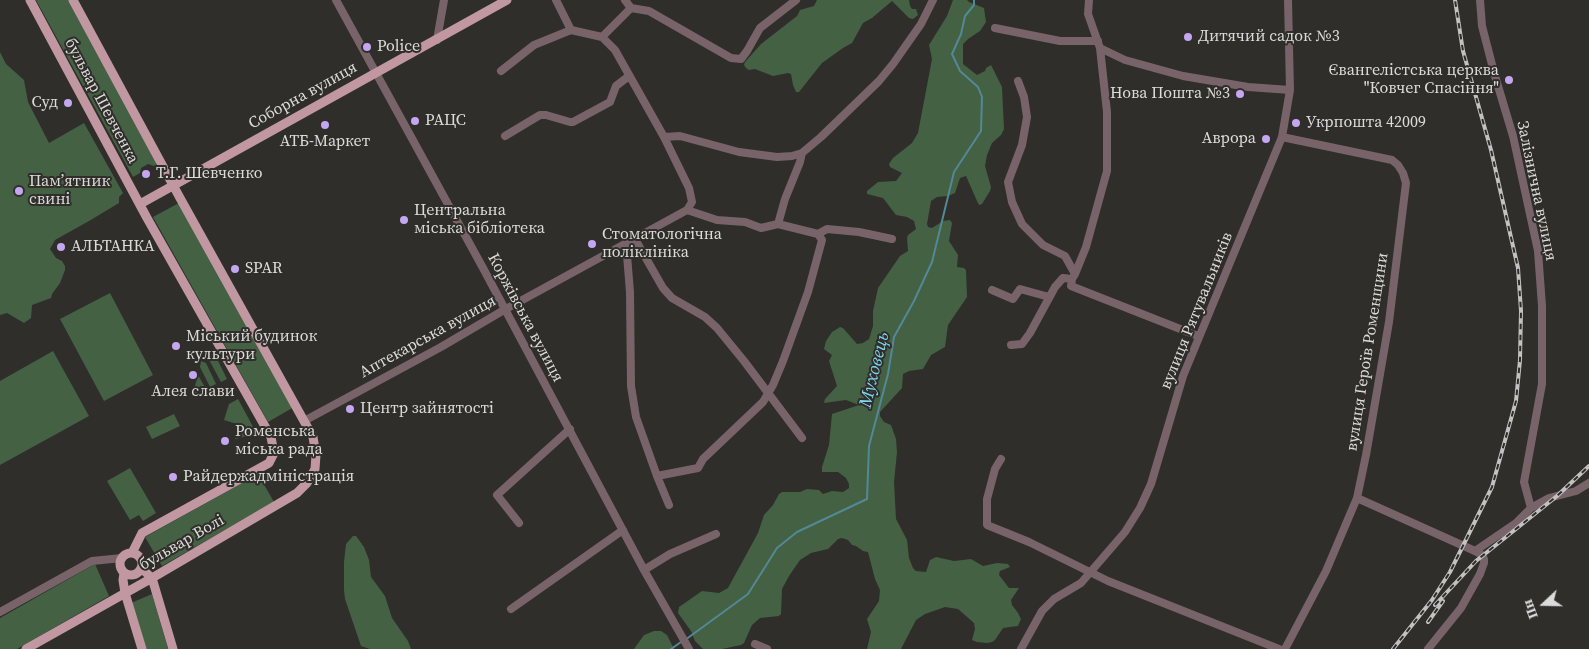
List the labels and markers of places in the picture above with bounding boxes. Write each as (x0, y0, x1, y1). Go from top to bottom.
place label: Дитячий садок №3 (1198, 27, 1340, 47)
marker: Дитячий садок №3 (1182, 31, 1194, 43)
place label: Police (377, 37, 420, 57)
marker: Police (361, 41, 373, 53)
place label: Євангелістська церква "Ковчег Спасіння" (1329, 61, 1499, 99)
marker: Євангелістська церква "Ковчег Спасіння" (1503, 74, 1515, 86)
place label: Нова Пошта №3 (1110, 84, 1230, 104)
marker: Нова Пошта №3 (1234, 88, 1246, 100)
place label: Суд (31, 93, 58, 113)
marker: Суд (62, 97, 74, 109)
place label: РАЦС (425, 111, 466, 131)
place label: Укрпошта 42009 (1306, 113, 1426, 133)
marker: РАЦС (409, 115, 421, 127)
marker: Укрпошта 42009 (1290, 117, 1302, 129)
marker: АТБ-Маркет (319, 119, 331, 131)
place label: Аврора (1202, 129, 1256, 149)
place label: АТБ-Маркет (280, 132, 370, 152)
marker: Аврора (1260, 133, 1272, 145)
place label: Т.Г. Шевченко (156, 164, 262, 184)
marker: Т.Г. Шевченко (140, 168, 152, 180)
place label: Памʼятник свині (29, 172, 110, 210)
marker: Памʼятник свині (13, 185, 25, 197)
place label: Центральна міська бібліотека (414, 201, 545, 239)
marker: Центральна міська бібліотека (398, 214, 410, 226)
place label: Стоматологічна поліклініка (602, 225, 722, 263)
place label: АЛЬТАНКА (71, 237, 155, 257)
marker: Стоматологічна поліклініка (586, 238, 598, 250)
marker: АЛЬТАНКА (55, 241, 67, 253)
place label: SPAR (245, 259, 282, 279)
marker: SPAR (229, 263, 241, 275)
place label: Міський будинок культури (186, 327, 317, 365)
marker: Міський будинок культури (170, 340, 182, 352)
marker: Алея слави (187, 369, 199, 381)
place label: Алея слави (151, 382, 235, 402)
place label: Центр зайнятості (360, 399, 494, 419)
marker: Центр зайнятості (344, 403, 356, 415)
place label: Роменська міська рада (235, 422, 323, 460)
marker: Роменська міська рада (219, 435, 231, 447)
place label: Райдержадміністрація (183, 467, 354, 487)
marker: Райдержадміністрація (167, 471, 179, 483)

